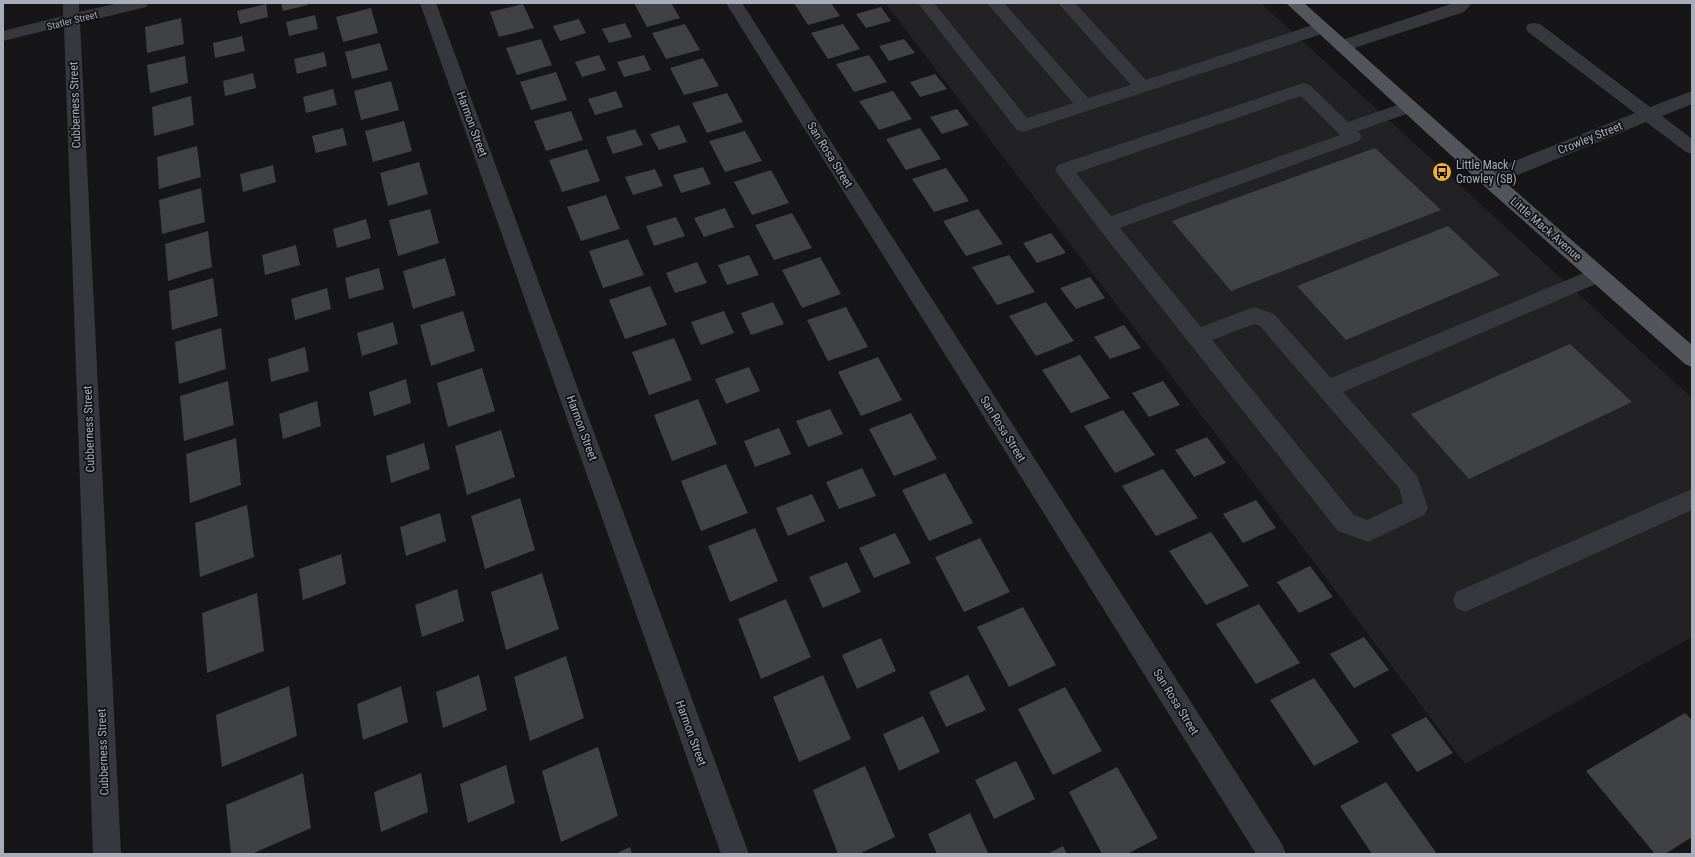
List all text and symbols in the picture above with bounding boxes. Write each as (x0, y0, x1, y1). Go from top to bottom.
street label: Statler Street (46, 9, 99, 32)
street label: Cubberness Street (66, 61, 84, 149)
street label: Harmon Street (454, 89, 490, 159)
street label: San Rosa Street (804, 119, 856, 191)
street label: Crowley Street (1556, 119, 1625, 157)
place label: Little Mack / Crowley (SB) (1456, 158, 1517, 186)
bus stop icon: Little Mack / Crowley (SB) (1431, 161, 1453, 183)
street label: Little Mack Avenue (1508, 194, 1585, 264)
street label: Cubberness Street (80, 385, 98, 473)
street label: Harmon Street (564, 393, 600, 463)
street label: San Rosa Street (977, 393, 1029, 465)
street label: San Rosa Street (1150, 666, 1202, 738)
street label: Harmon Street (673, 698, 709, 768)
street label: Cubberness Street (94, 708, 112, 796)

